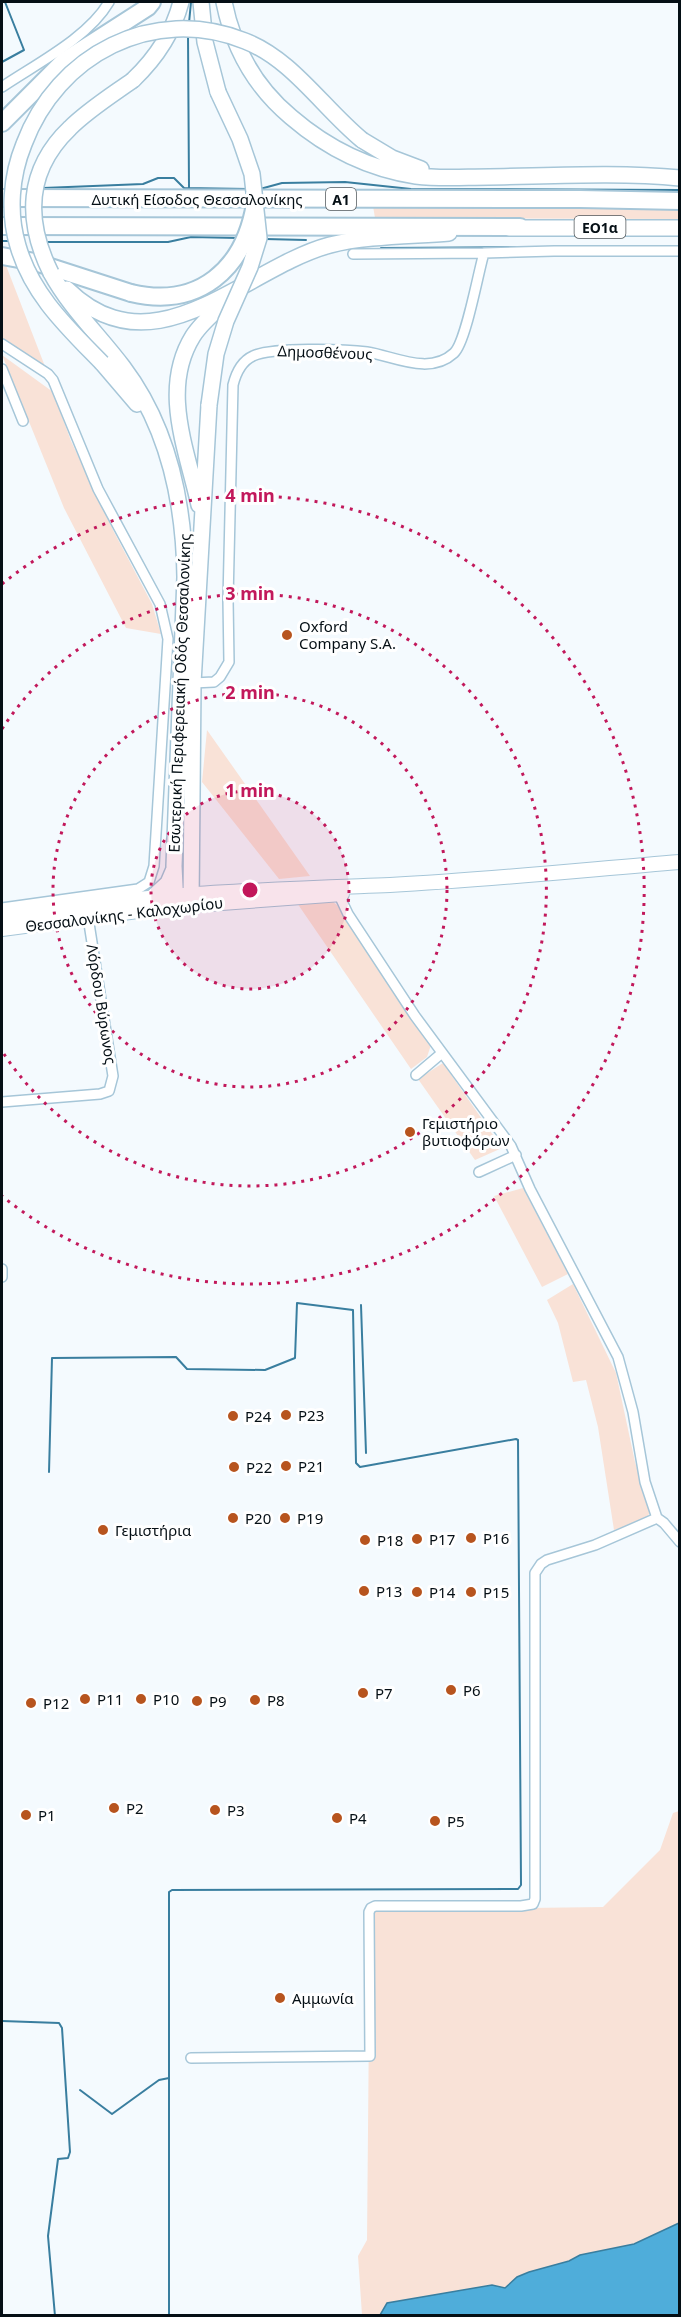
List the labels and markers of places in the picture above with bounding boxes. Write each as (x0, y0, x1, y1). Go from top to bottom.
place label: Oxford Company S.A. (299, 616, 396, 653)
marker: Oxford Company S.A. (280, 628, 294, 642)
centre of rings (240, 880, 260, 900)
place label: Γεμιστήριο βυτιοφόρων (422, 1113, 510, 1150)
marker: Γεμιστήριο βυτιοφόρων (403, 1125, 417, 1139)
place label: P23 (298, 1405, 324, 1425)
place label: P24 (245, 1406, 272, 1426)
marker: P23 (279, 1408, 293, 1422)
marker: P24 (226, 1409, 240, 1423)
place label: P21 (298, 1456, 324, 1476)
place label: P22 (246, 1457, 272, 1477)
marker: P21 (279, 1459, 293, 1473)
marker: P22 (227, 1460, 241, 1474)
place label: P20 (245, 1508, 271, 1528)
place label: P19 (297, 1508, 323, 1528)
marker: P20 (226, 1511, 240, 1525)
marker: P19 (278, 1511, 292, 1525)
place label: Γεμιστήρια (115, 1520, 192, 1540)
marker: Γεμιστήρια (96, 1523, 110, 1537)
place label: P16 (483, 1528, 509, 1548)
place label: P17 (429, 1529, 455, 1549)
place label: P18 (377, 1530, 403, 1550)
marker: P16 (464, 1531, 478, 1545)
marker: P17 (410, 1532, 424, 1546)
marker: P18 (358, 1533, 372, 1547)
place label: P13 (376, 1581, 402, 1601)
place label: P14 (429, 1582, 456, 1602)
place label: P15 (483, 1582, 509, 1602)
marker: P13 (357, 1584, 371, 1598)
marker: P14 (410, 1585, 424, 1599)
marker: P15 (464, 1585, 478, 1599)
place label: P6 (463, 1680, 481, 1700)
place label: P7 (375, 1683, 393, 1703)
marker: P6 (444, 1683, 458, 1697)
marker: P7 (356, 1686, 370, 1700)
place label: P11 (97, 1689, 123, 1709)
place label: P10 (153, 1689, 179, 1709)
place label: P8 (267, 1690, 285, 1710)
place label: P9 (209, 1691, 227, 1711)
marker: P11 (78, 1692, 92, 1706)
marker: P10 (134, 1692, 148, 1706)
place label: P12 (43, 1693, 69, 1713)
marker: P8 (248, 1693, 262, 1707)
marker: P9 (190, 1694, 204, 1708)
marker: P12 (24, 1696, 38, 1710)
place label: P2 (126, 1798, 144, 1818)
place label: P3 (227, 1800, 245, 1820)
marker: P2 (107, 1801, 121, 1815)
marker: P3 (208, 1803, 222, 1817)
place label: P1 (38, 1805, 56, 1825)
marker: P1 (19, 1808, 33, 1822)
place label: P4 (349, 1808, 367, 1828)
marker: P4 (330, 1811, 344, 1825)
place label: P5 (447, 1811, 465, 1831)
marker: P5 (428, 1814, 442, 1828)
place label: Αμμωνία (292, 1988, 354, 2008)
marker: Αμμωνία (273, 1991, 287, 2005)

